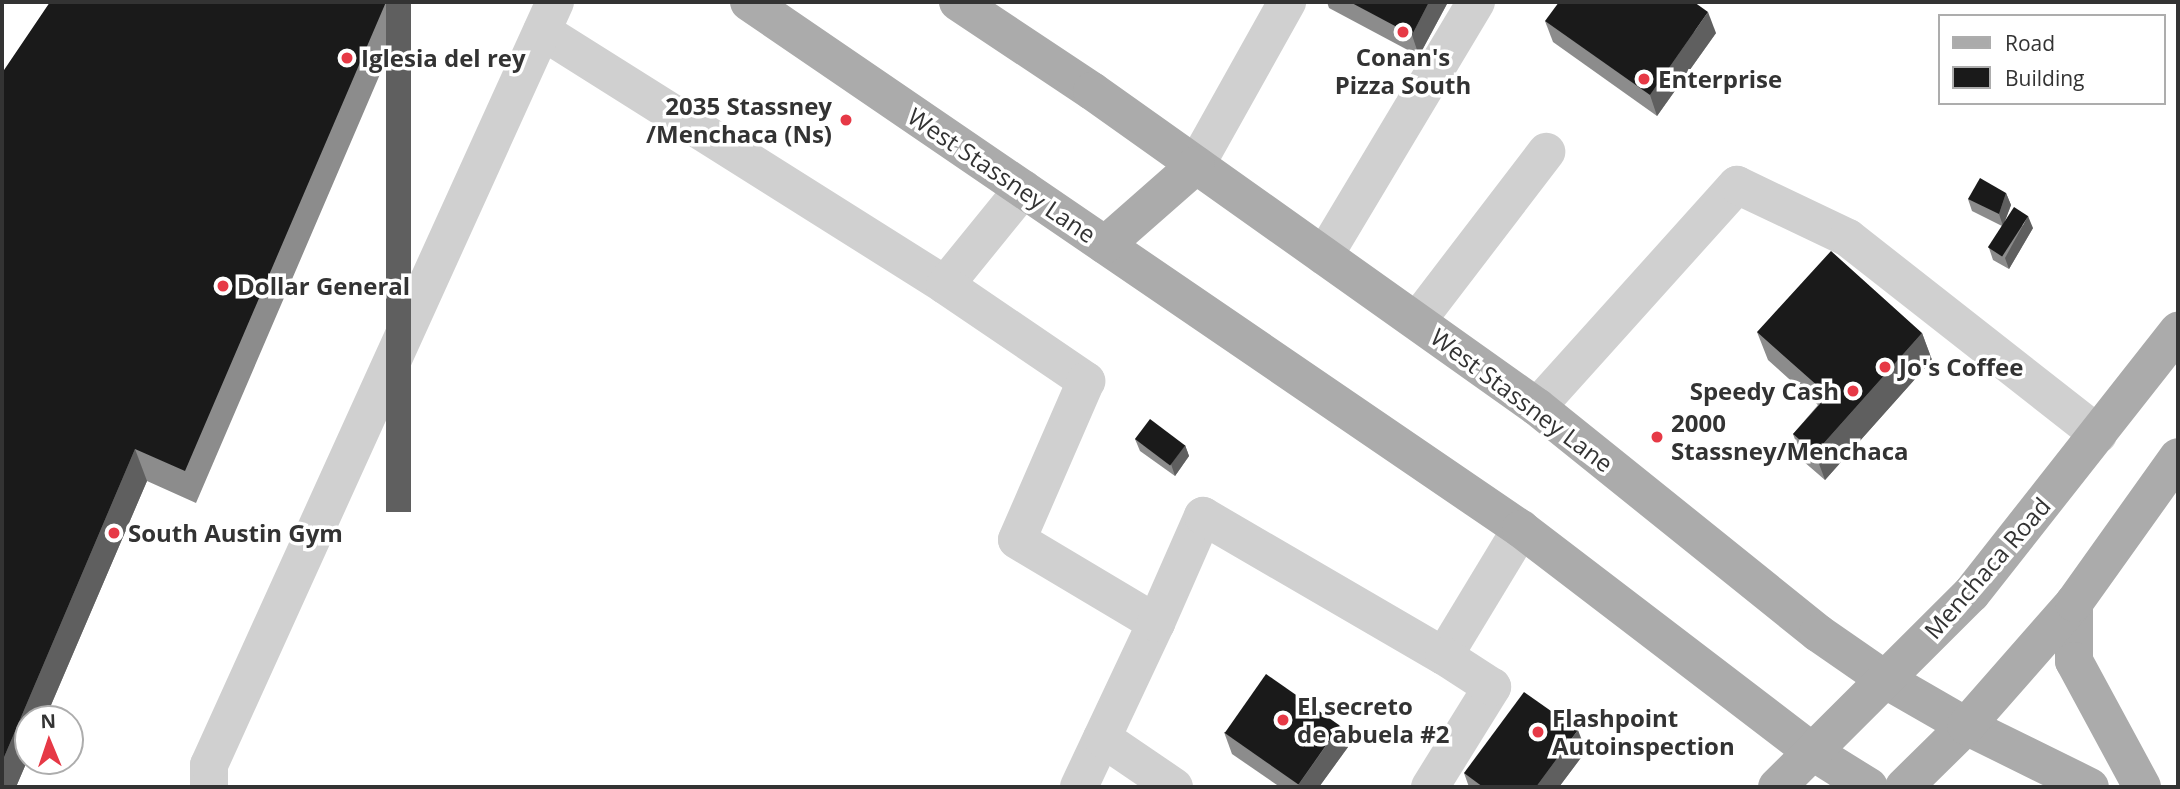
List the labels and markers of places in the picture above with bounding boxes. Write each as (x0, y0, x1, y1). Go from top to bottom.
marker: Conan's Pizza South (1395, 24, 1411, 40)
place label: Conan's Pizza South (1335, 43, 1471, 99)
place label: Iglesia del rey (361, 44, 526, 72)
marker: Iglesia del rey (339, 50, 355, 66)
place label: Enterprise (1658, 65, 1782, 93)
marker: Enterprise (1636, 71, 1652, 87)
place label: 2035 Stassney /Menchaca (Ns) (646, 92, 832, 148)
marker: 2035 Stassney /Menchaca (Ns) (838, 112, 854, 128)
place label: Dollar General (237, 272, 410, 300)
marker: Dollar General (215, 278, 231, 294)
place label: Jo's Coffee (1899, 353, 2023, 381)
marker: Jo's Coffee (1877, 359, 1893, 375)
place label: Speedy Cash (1690, 377, 1839, 405)
marker: Speedy Cash (1845, 383, 1861, 399)
place label: 2000 Stassney/Menchaca (1671, 409, 1909, 465)
marker: 2000 Stassney/Menchaca (1649, 429, 1665, 445)
place label: South Austin Gym (128, 519, 343, 547)
marker: South Austin Gym (106, 525, 122, 541)
place label: El secreto de abuela #2 (1297, 692, 1450, 748)
place label: Flashpoint Autoinspection (1552, 704, 1735, 760)
marker: El secreto de abuela #2 (1275, 712, 1291, 728)
marker: Flashpoint Autoinspection (1530, 724, 1546, 740)

